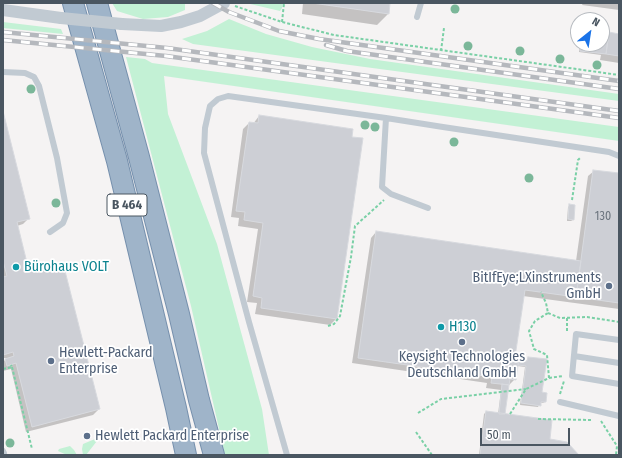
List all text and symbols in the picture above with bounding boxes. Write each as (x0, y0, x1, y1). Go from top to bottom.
north arrow (570, 12, 610, 52)
text: N (590, 15, 602, 29)
road number: B 464 (107, 194, 147, 216)
house number: 130 (595, 210, 611, 224)
place label: Bürohaus VOLT (24, 259, 109, 275)
marker: Bürohaus VOLT (11, 262, 21, 272)
place label: BitIfEye;LXinstruments GmbH (473, 270, 601, 302)
marker: BitIfEye;LXinstruments GmbH (604, 281, 614, 291)
place label: H130 (449, 319, 477, 335)
marker: H130 (436, 322, 446, 332)
marker: Keysight Technologies Deutschland GmbH (457, 337, 467, 347)
place label: Hewlett-Packard Enterprise (59, 345, 152, 378)
place label: Keysight Technologies Deutschland GmbH (399, 349, 525, 382)
marker: Hewlett-Packard Enterprise (46, 356, 56, 366)
scale bar (482, 420, 572, 446)
place label: Hewlett Packard Enterprise (95, 428, 249, 444)
text: 50 m (487, 428, 511, 442)
marker: Hewlett Packard Enterprise (82, 431, 92, 441)

